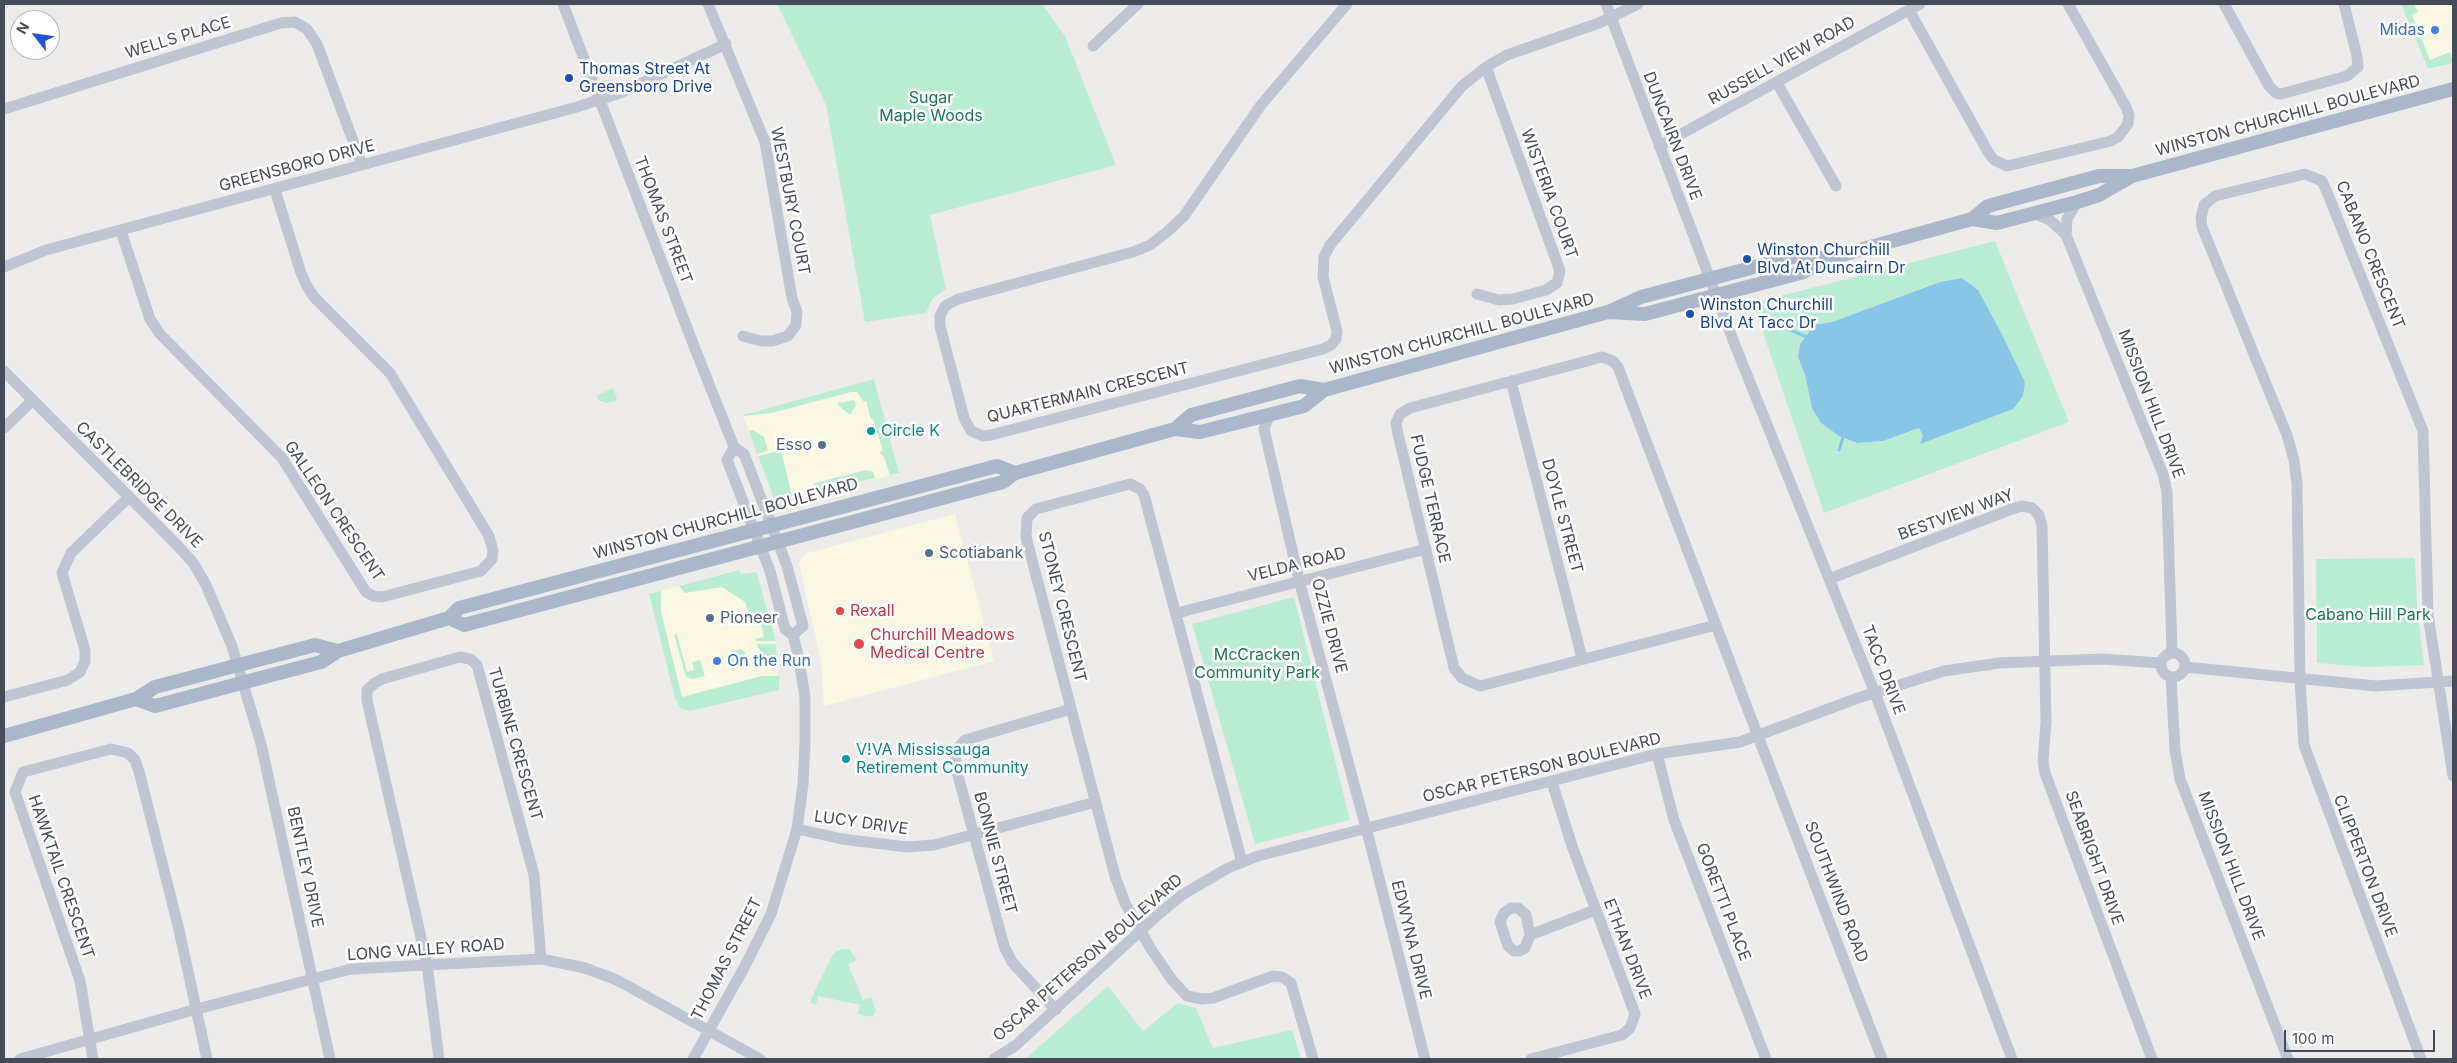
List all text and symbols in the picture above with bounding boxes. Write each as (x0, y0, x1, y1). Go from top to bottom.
north arrow (10, 10, 60, 60)
street label: WELLS PLACE (123, 13, 233, 63)
street label: RUSSELL VIEW ROAD (1705, 13, 1859, 109)
text: N (12, 19, 32, 37)
place label: Midas (2379, 20, 2425, 40)
marker: Midas (2429, 24, 2441, 36)
place label: Thomas Street At Greensboro Drive (579, 59, 712, 97)
street label: DUNCAIRN DRIVE (1639, 69, 1705, 203)
street label: WINSTON CHURCHILL BOULEVARD (2153, 71, 2423, 161)
marker: Thomas Street At Greensboro Drive (563, 72, 575, 84)
park label: Sugar Maple Woods (879, 88, 983, 126)
street label: WESTBURY COURT (766, 126, 814, 276)
street label: WISTERIA COURT (1517, 126, 1581, 262)
street label: GREENSBORO DRIVE (217, 136, 377, 196)
street label: THOMAS STREET (630, 153, 696, 287)
street label: CABANO CRESCENT (2331, 178, 2409, 332)
place label: Winston Churchill Blvd At Duncairn Dr (1757, 240, 1905, 278)
marker: Winston Churchill Blvd At Duncairn Dr (1741, 253, 1753, 265)
street label: WINSTON CHURCHILL BOULEVARD (1327, 289, 1597, 379)
place label: Winston Churchill Blvd At Tacc Dr (1700, 295, 1833, 333)
marker: Winston Churchill Blvd At Tacc Dr (1684, 308, 1696, 320)
street label: MISSION HILL DRIVE (2114, 327, 2188, 481)
street label: QUARTERMAIN CRESCENT (985, 359, 1191, 427)
street label: CASTLEBRIDGE DRIVE (72, 418, 206, 552)
place label: Circle K (881, 421, 940, 441)
marker: Circle K (865, 425, 877, 437)
street label: FUDGE TERRACE (1406, 433, 1454, 565)
place label: Esso (776, 435, 812, 455)
street label: GALLEON CRESCENT (280, 437, 388, 585)
marker: Esso (816, 439, 828, 451)
street label: DOYLE STREET (1537, 457, 1587, 575)
street label: WINSTON CHURCHILL BOULEVARD (591, 474, 861, 564)
street label: BESTVIEW WAY (1896, 485, 2016, 545)
street label: STONEY CRESCENT (1034, 530, 1090, 684)
place label: Scotiabank (939, 543, 1023, 563)
street label: VELDA ROAD (1246, 543, 1348, 587)
marker: Scotiabank (923, 547, 935, 559)
street label: OZZIE DRIVE (1307, 576, 1351, 676)
place label: Rexall (850, 601, 894, 621)
marker: Rexall (834, 605, 846, 617)
park label: Cabano Hill Park (2305, 605, 2431, 625)
place label: Pioneer (720, 608, 778, 628)
marker: Pioneer (704, 612, 716, 624)
street label: TACC DRIVE (1857, 623, 1909, 717)
place label: Churchill Meadows Medical Centre (870, 625, 1015, 663)
marker: Churchill Meadows Medical Centre (852, 637, 866, 651)
park label: McCracken Community Park (1194, 645, 1320, 683)
place label: On the Run (727, 651, 811, 671)
marker: On the Run (711, 655, 723, 667)
street label: TURBINE CRESCENT (484, 665, 546, 823)
street label: OSCAR PETERSON BOULEVARD (1421, 729, 1663, 807)
place label: V!VA Mississauga Retirement Community (856, 740, 1029, 778)
marker: V!VA Mississauga Retirement Community (840, 753, 852, 765)
street label: SEABRIGHT DRIVE (2061, 788, 2127, 928)
street label: MISSION HILL DRIVE (2194, 789, 2268, 943)
street label: BONNIE STREET (969, 790, 1021, 916)
street label: CLIPPERTON DRIVE (2329, 792, 2401, 940)
street label: HAWKTAIL CRESCENT (24, 793, 98, 961)
street label: BENTLEY DRIVE (283, 805, 327, 929)
street label: LUCY DRIVE (813, 807, 909, 839)
street label: SOUTHWIND ROAD (1800, 819, 1872, 965)
street label: GORETTI PLACE (1692, 840, 1754, 964)
street label: OSCAR PETERSON BOULEVARD (989, 870, 1187, 1046)
street label: EDWYNA DRIVE (1387, 878, 1435, 1002)
street label: THOMAS STREET (688, 894, 766, 1024)
street label: ETHAN DRIVE (1599, 896, 1655, 1002)
street label: LONG VALLEY ROAD (347, 935, 505, 965)
scale bar (2287, 1020, 2438, 1052)
text: 100 m (2292, 1029, 2334, 1048)

